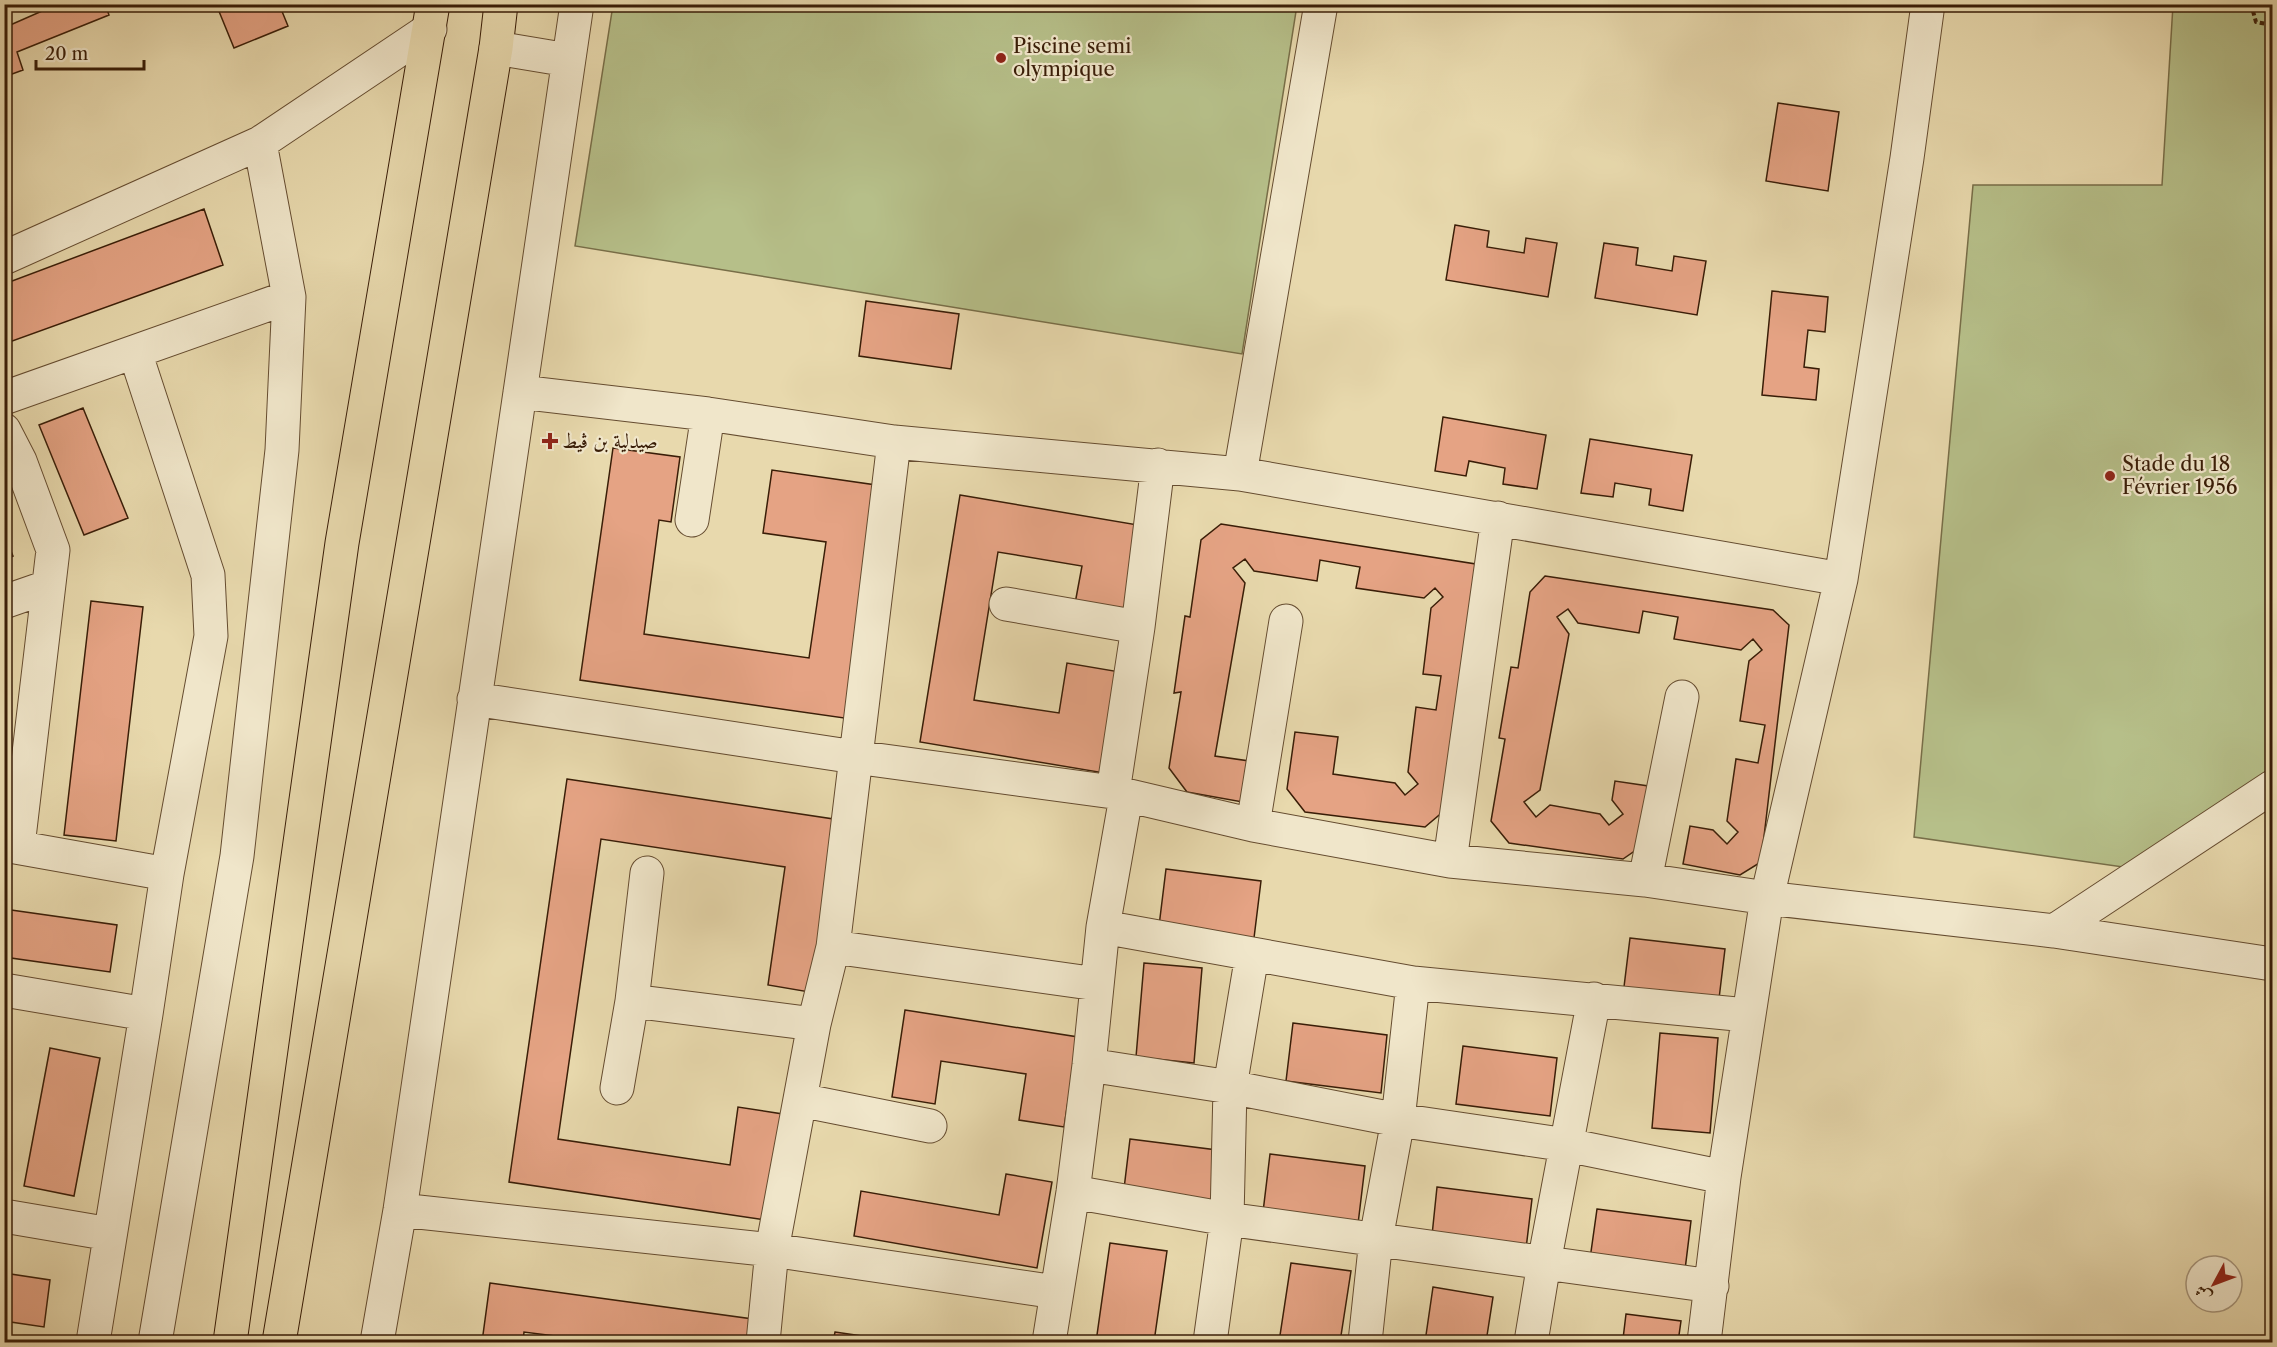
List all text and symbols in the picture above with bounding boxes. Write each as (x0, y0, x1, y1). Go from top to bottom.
scale bar (36, 33, 144, 71)
place label: Piscine semi olympique (1013, 34, 1131, 81)
text: 20 m (45, 43, 89, 65)
marker: Piscine semi olympique (994, 51, 1008, 65)
place label: صيدلية بن ڤيط (562, 429, 658, 453)
marker: صيدلية بن ڤيط (543, 434, 557, 448)
place label: Stade du 18 Février 1956 (2122, 452, 2238, 499)
marker: Stade du 18 Février 1956 (2103, 469, 2117, 483)
north arrow (2184, 1254, 2244, 1314)
text: ش (2190, 1281, 2215, 1306)

